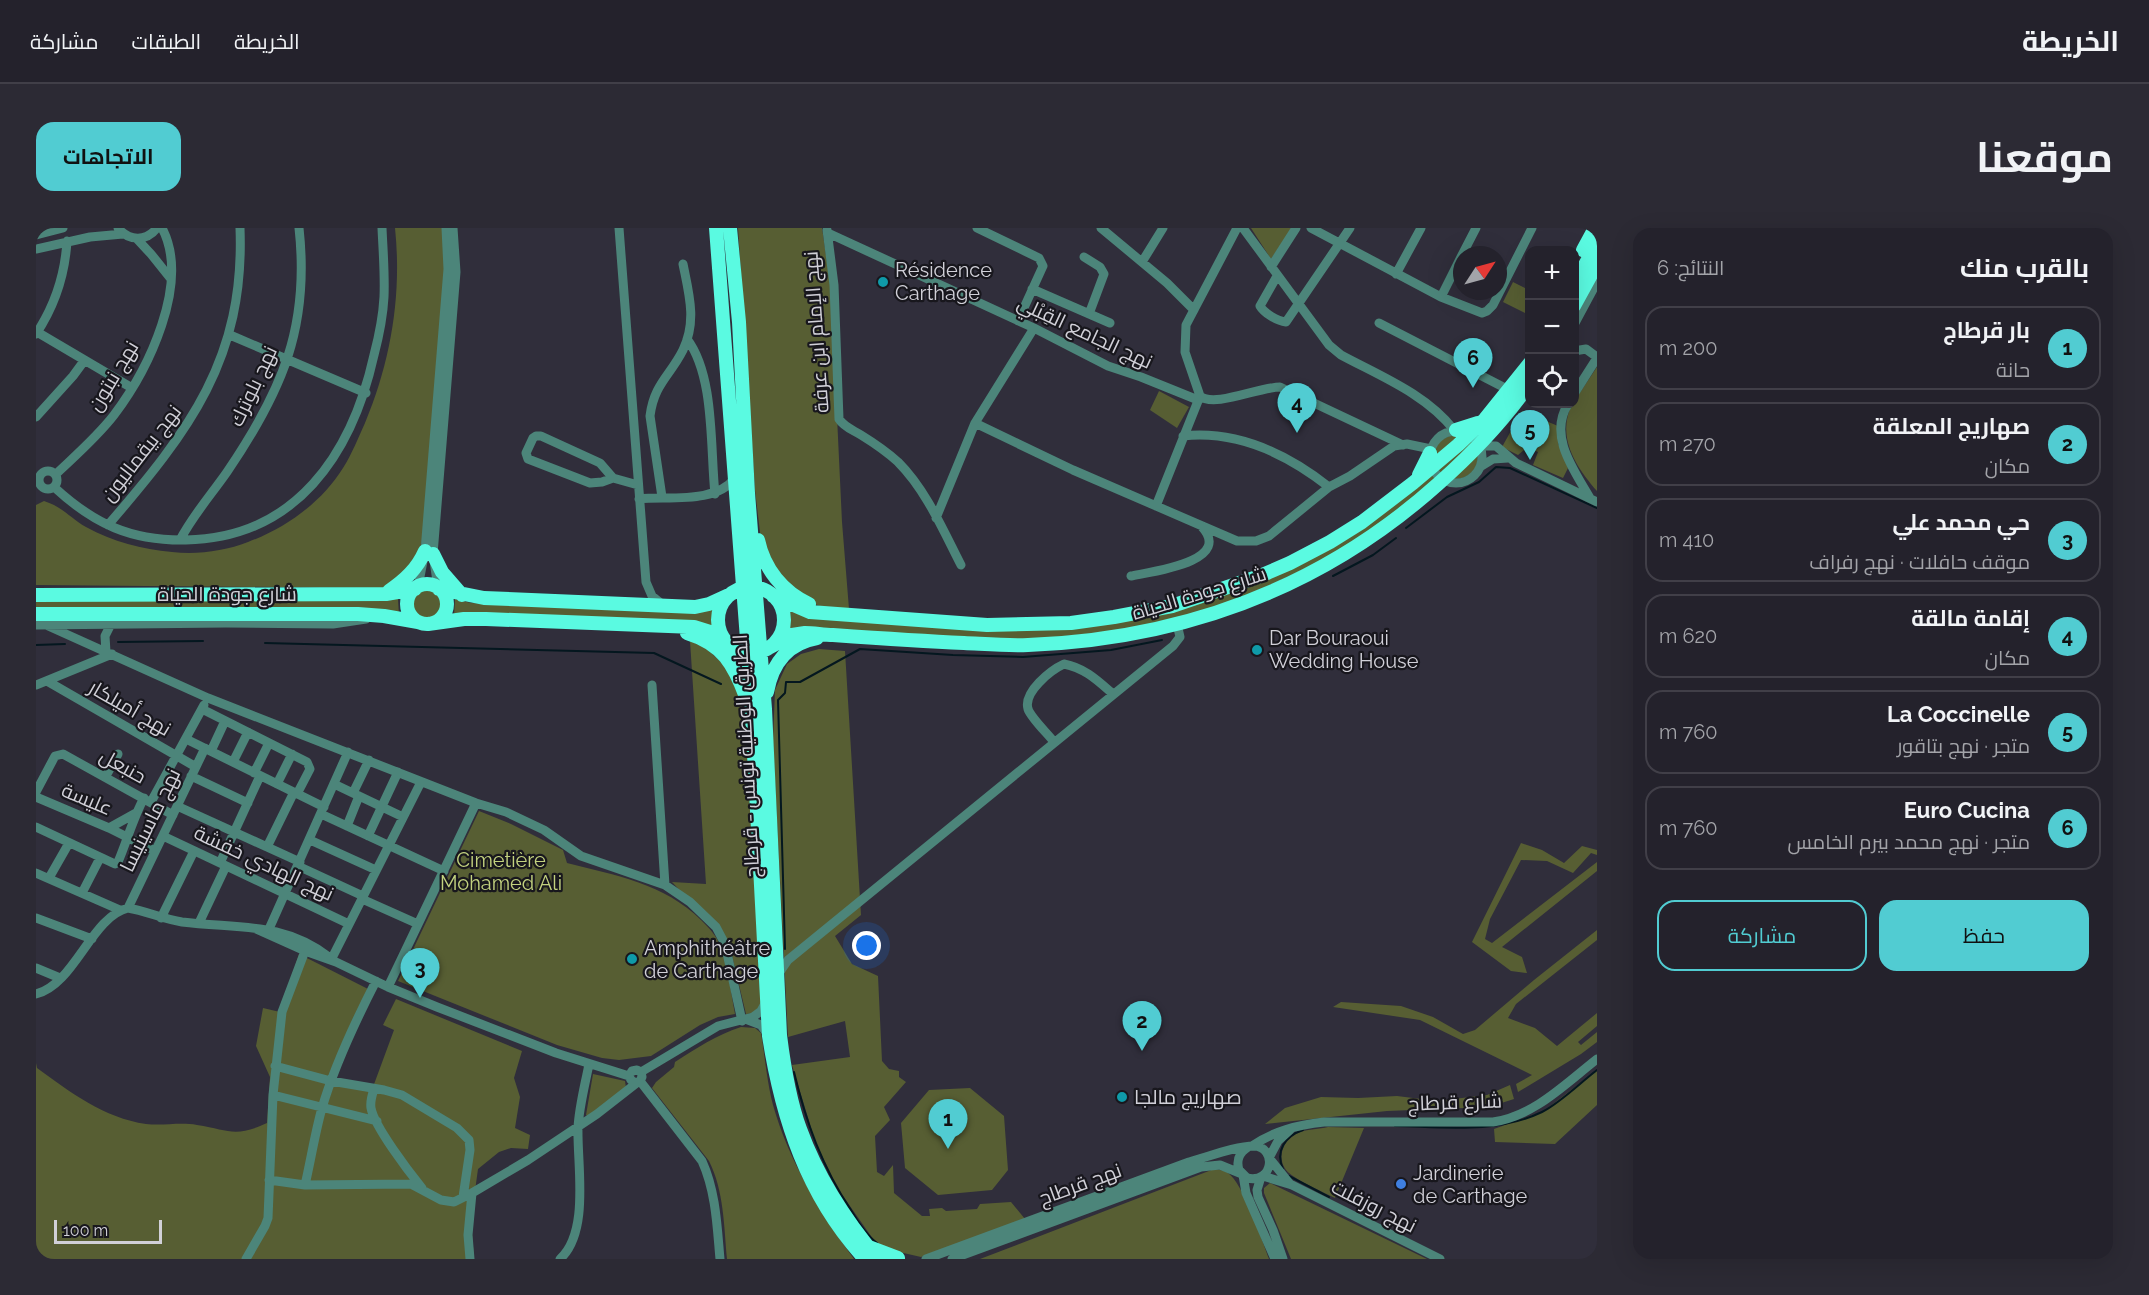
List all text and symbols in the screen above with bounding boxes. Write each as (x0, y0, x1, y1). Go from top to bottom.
text: الخريطة (2022, 25, 2119, 58)
text: مشاركة (30, 29, 99, 54)
text: الطبقات (132, 29, 201, 54)
text: الخريطة (234, 29, 300, 54)
button: الاتجاهات (36, 122, 181, 191)
text: موقعنا (1976, 133, 2113, 182)
north arrow (1453, 246, 1507, 300)
map controls (1525, 246, 1579, 408)
button: + (1525, 246, 1579, 300)
street label: نهج الإمام ابن عرفة (798, 250, 836, 414)
text: بالقرب منك (1960, 253, 2089, 283)
text: النتائج: 6 (1657, 256, 1724, 280)
place label: Résidence Carthage (895, 258, 992, 305)
marker: Résidence Carthage (876, 275, 890, 289)
street label: نهج الجامع القِبْلي (1012, 290, 1156, 377)
button: − (1525, 300, 1579, 354)
text: بار قرطاج (1943, 317, 2030, 343)
street label: نهج نبتون (83, 336, 145, 417)
text: 200 m (1659, 336, 1717, 360)
text: 1 (2063, 336, 2072, 360)
pin: 6 (1454, 338, 1492, 388)
street label: نهج بلوترك (224, 342, 284, 431)
button: locate (1525, 354, 1579, 408)
text: حانة (1996, 358, 2030, 382)
pin: 4 (1278, 384, 1316, 433)
street label: نهج بيقماليون (96, 400, 188, 507)
pin: 5 (1510, 410, 1550, 460)
text: صهاريج المعلقة (1873, 413, 2030, 439)
text: 270 m (1659, 432, 1716, 456)
text: 2 (2062, 432, 2073, 456)
text: مكان (1985, 454, 2030, 478)
text: حي محمد علي (1893, 509, 2030, 535)
text: 410 m (1659, 528, 1714, 552)
text: 3 (2062, 528, 2073, 552)
text: موقف حافلات · نهج رفراف (1809, 550, 2030, 574)
street label: شارع جودة الحياة (1129, 561, 1270, 627)
street label: شارع جودة الحياة (157, 582, 297, 608)
text: إقامة مالقة (1911, 605, 2030, 631)
text: 620 m (1659, 624, 1717, 648)
text: 4 (2062, 624, 2073, 648)
place label: Dar Bouraoui Wedding House (1269, 626, 1419, 673)
street label: الطريق الوطنية تونس - قرطاج (728, 634, 766, 878)
marker: Dar Bouraoui Wedding House (1250, 643, 1264, 657)
text: مكان (1985, 646, 2030, 670)
street label: نهج أميلكار (83, 674, 175, 743)
text: La Coccinelle (1887, 701, 2030, 727)
text: 760 m (1659, 720, 1718, 744)
text: 5 (2062, 720, 2073, 744)
text: متجر · نهج بتاقور (1897, 734, 2030, 758)
street label: حنبعل (95, 743, 150, 789)
street label: نهج ماسينيسا (115, 764, 187, 877)
street label: عليسة (58, 778, 116, 820)
text: Euro Cucina (1904, 797, 2030, 823)
text: 760 m (1659, 816, 1718, 840)
text: 6 (2061, 816, 2074, 840)
street label: نهج الهادي خفشة (189, 820, 338, 910)
text: متجر · نهج محمد بيرم الخامس (1787, 830, 2030, 854)
park label: Cimetière Mohamed Ali (440, 848, 562, 895)
button: مشاركة (1657, 900, 1867, 971)
button: حفظ (1879, 900, 2089, 971)
your location (852, 931, 881, 960)
place label: Amphithéâtre de Carthage (644, 936, 771, 983)
pin: 3 (400, 948, 440, 998)
marker: Amphithéâtre de Carthage (625, 952, 639, 966)
pin: 2 (1122, 1002, 1162, 1051)
place label: صهاريج مالجا (1134, 1085, 1242, 1111)
street label: شارع قرطاج (1407, 1088, 1503, 1118)
marker: صهاريج مالجا (1115, 1090, 1129, 1104)
pin: 1 (928, 1100, 968, 1149)
street label: نهج قرطاج (1035, 1158, 1126, 1212)
place label: Jardinerie de Carthage (1413, 1161, 1528, 1208)
street label: نهج روزفلت (1327, 1174, 1421, 1239)
marker: Jardinerie de Carthage (1394, 1177, 1408, 1191)
scale bar (54, 1217, 162, 1244)
text: 100 m (63, 1221, 108, 1240)

